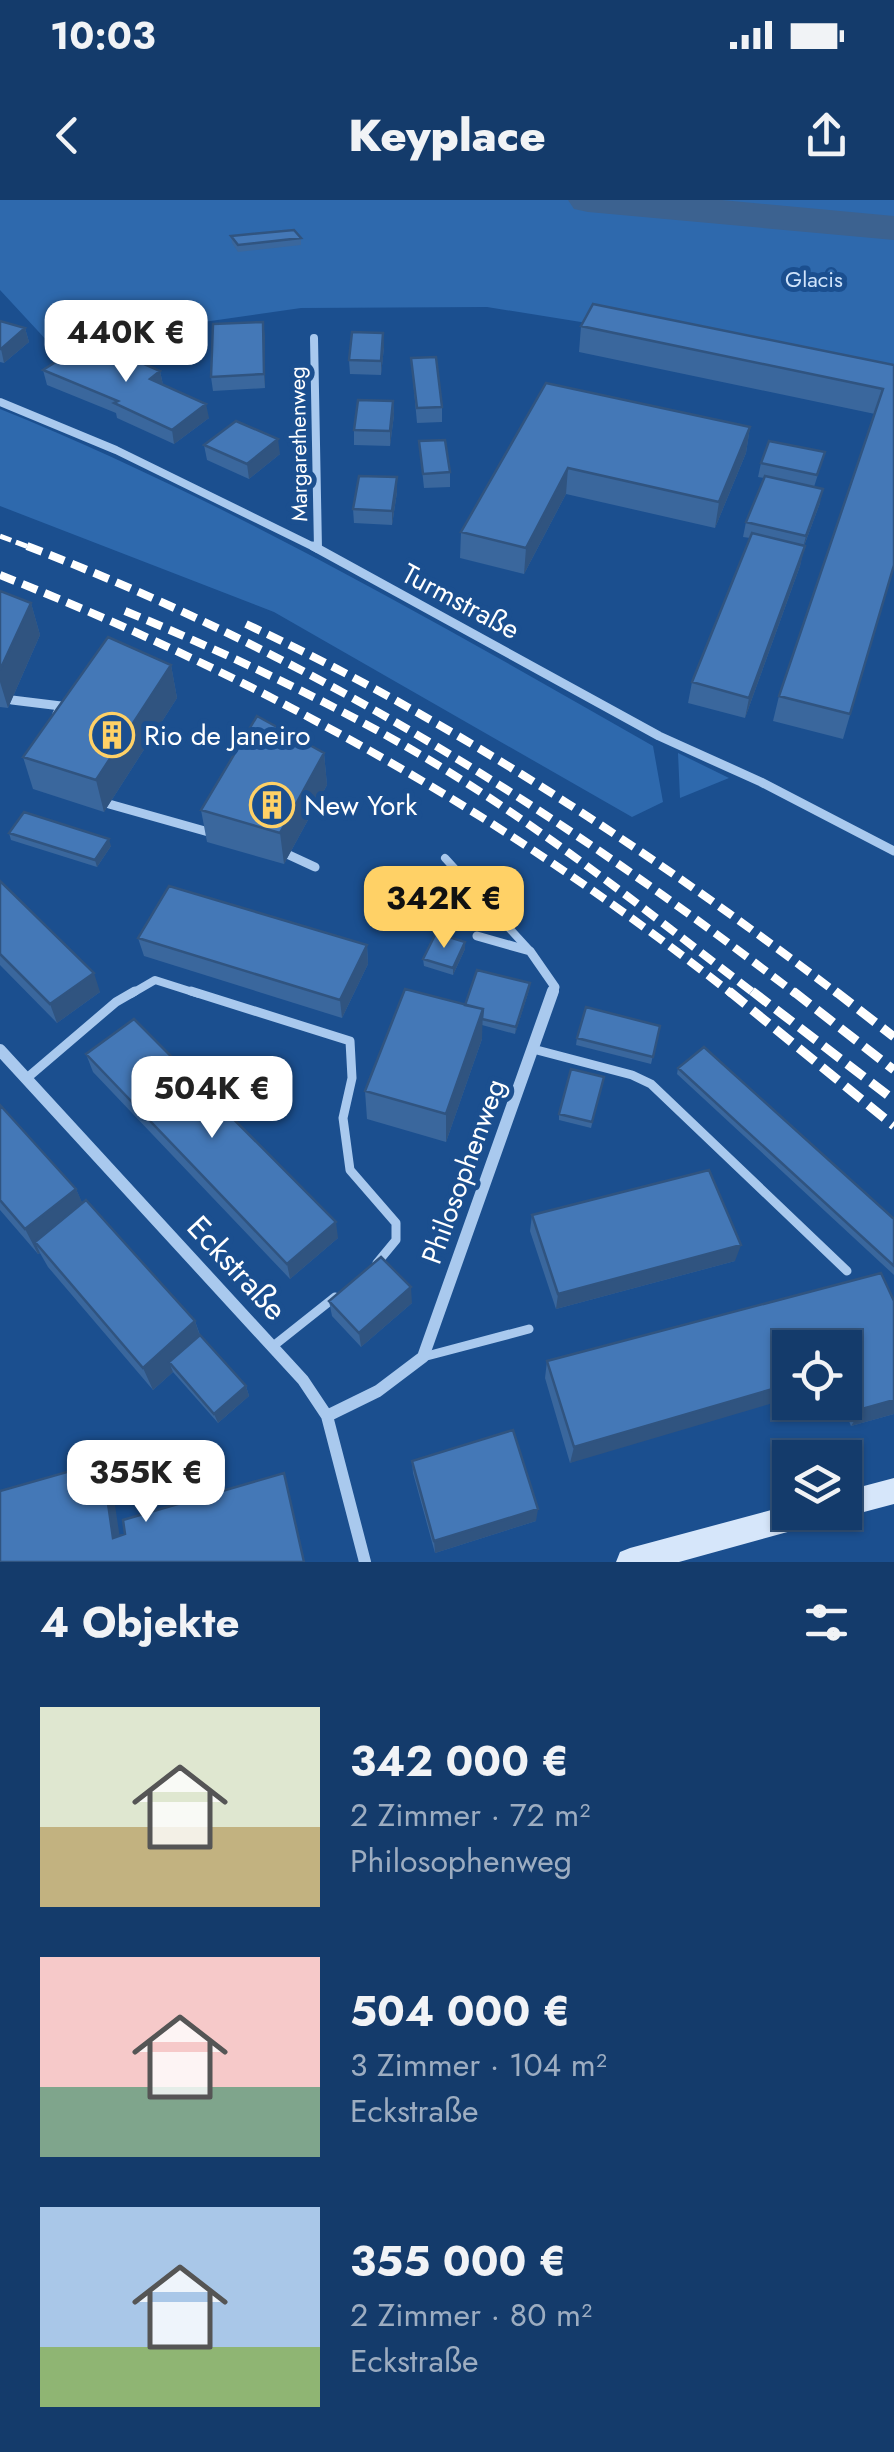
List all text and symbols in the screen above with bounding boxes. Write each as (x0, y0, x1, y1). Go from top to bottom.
text: 10:03 (50, 8, 156, 63)
text: Keyplace (348, 103, 546, 168)
icon: back (40, 108, 95, 163)
icon: share (799, 108, 854, 163)
park label: Glacis (785, 263, 843, 295)
pin: 440K € (45, 300, 207, 385)
text: 440K € (67, 309, 185, 355)
street label: Margarethenweg (281, 366, 315, 522)
street label: Turmstraße (395, 553, 527, 650)
building icon: Rio de Janeiro (89, 712, 135, 758)
place label: Rio de Janeiro (144, 715, 311, 756)
building icon: New York (249, 782, 295, 828)
place label: New York (304, 785, 418, 826)
pin: 342K € (363, 866, 525, 951)
text: 342K € (386, 875, 502, 921)
pin: 504K € (131, 1056, 293, 1141)
text: 504K € (153, 1065, 271, 1111)
street label: Philosophenweg (411, 1073, 516, 1269)
street label: Eckstraße (176, 1205, 298, 1331)
map controls (772, 1330, 862, 1530)
button: locate (772, 1330, 862, 1420)
pin: 355K € (65, 1440, 227, 1525)
button: layers (772, 1440, 862, 1530)
text: 355K € (89, 1449, 203, 1495)
text: 4 Objekte (40, 1592, 239, 1653)
icon: filters (799, 1595, 854, 1650)
text: 342 000 € (350, 1731, 569, 1792)
icon: home (120, 1747, 240, 1867)
text: 2 Zimmer · 72 m² (350, 1792, 590, 1838)
text: Philosophenweg (350, 1838, 572, 1884)
text: 504 000 € (350, 1981, 570, 2042)
icon: home (120, 1997, 240, 2117)
text: 3 Zimmer · 104 m² (350, 2042, 607, 2088)
text: Eckstraße (350, 2088, 478, 2134)
text: 355 000 € (350, 2231, 566, 2292)
icon: home (120, 2247, 240, 2367)
text: 2 Zimmer · 80 m² (350, 2292, 592, 2338)
text: Eckstraße (350, 2338, 478, 2384)

